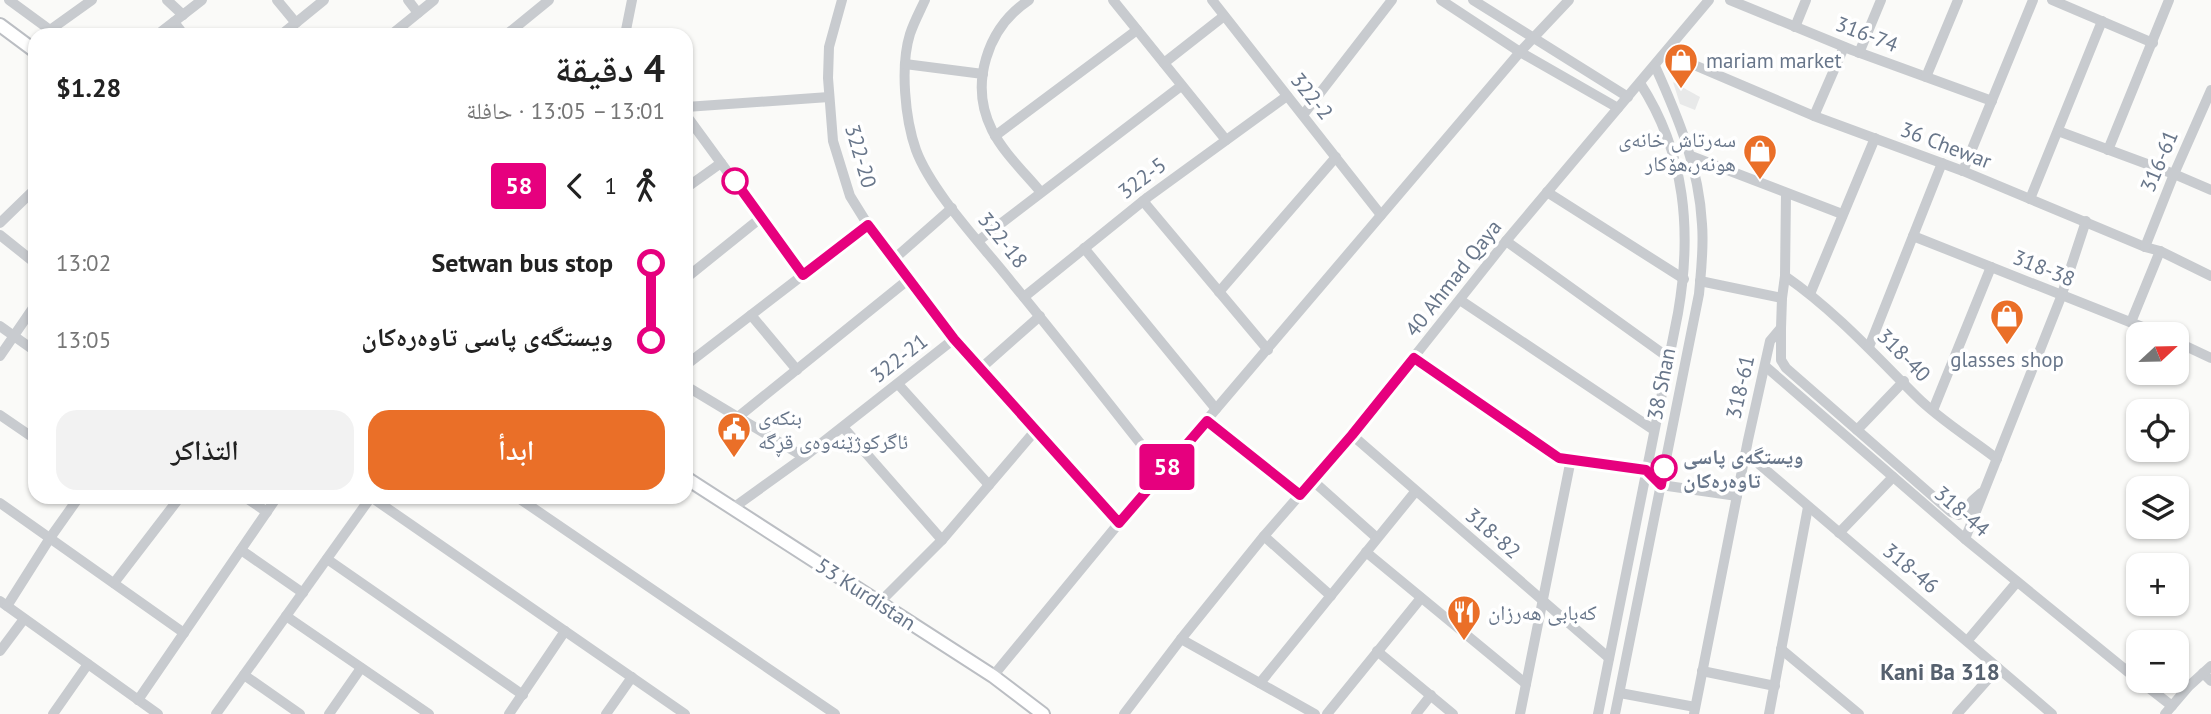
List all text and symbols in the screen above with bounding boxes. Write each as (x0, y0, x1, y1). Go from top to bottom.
street label: 316-74 (1832, 10, 1902, 58)
shop icon: mariam market (1662, 41, 1700, 90)
text: 4 دقيقة (555, 43, 665, 92)
place label: mariam market (1706, 47, 1842, 74)
street label: 322-2 (1285, 67, 1339, 125)
text: $1.28 (56, 71, 121, 104)
text: 13:01 – 13:05 · حافلة (466, 96, 665, 125)
street label: 36 Chewar (1897, 115, 1995, 175)
street label: 322-20 (839, 121, 883, 191)
place label: سەرتاش خانەی ھونەر،ھۆکار (1618, 126, 1736, 177)
street label: 316-61 (2134, 126, 2184, 196)
shop icon: سەرتاش خانەی ھونەر،ھۆکار (1741, 132, 1779, 181)
street label: 322-5 (1113, 151, 1171, 205)
icon: back (556, 167, 594, 205)
icon: walk (627, 167, 665, 205)
unlabelled marker (722, 168, 748, 194)
text: 58 (505, 170, 532, 201)
text: 1 (604, 171, 617, 200)
street label: 322-18 (972, 206, 1034, 274)
street label: 40 Ahmad Qaya (1399, 214, 1507, 342)
street label: 318-38 (2009, 243, 2079, 293)
text: Setwan bus stop (432, 246, 613, 279)
text: 13:02 (56, 248, 111, 277)
shop icon: glasses shop (1988, 297, 2026, 346)
text: ویستگەی پاسی تاوەرەکان (361, 320, 613, 353)
north arrow (2126, 322, 2189, 385)
map controls (2126, 322, 2189, 693)
street label: 318-40 (1872, 323, 1936, 387)
text: 13:05 (56, 325, 111, 354)
street label: 322-21 (865, 327, 933, 389)
street label: 38 Shan (1641, 346, 1681, 422)
place label: glasses shop (1950, 346, 2064, 373)
street label: 318-61 (1720, 352, 1760, 422)
button: locate (2126, 399, 2189, 462)
place label: بنکەی ئاگرکوژێنەوەی قڕگە (758, 404, 908, 458)
button: التذاكر (56, 410, 354, 490)
button: ابدأ (368, 410, 665, 490)
public building icon: بنکەی ئاگرکوژێنەوەی قڕگە (715, 410, 753, 459)
place label: ویستگەی پاسی تاوەرەکان (1683, 443, 1804, 494)
line badge: 58 (1136, 444, 1198, 490)
text: 58 (1153, 451, 1181, 482)
marker: ویستگەی پاسی تاوەرەکان (1651, 455, 1677, 481)
button: layers (2126, 476, 2189, 539)
street label: 318-44 (1929, 480, 1995, 542)
street label: 318-82 (1460, 502, 1526, 564)
street label: 318-46 (1878, 537, 1944, 599)
street label: 53 Kurdistan (811, 552, 921, 636)
button: + (2126, 553, 2189, 616)
restaurant icon: کەبابی هەرزان (1445, 593, 1483, 642)
place label: کەبابی هەرزان (1488, 599, 1597, 626)
button: − (2126, 630, 2189, 693)
district label: Kani Ba 318 (1880, 657, 2000, 686)

